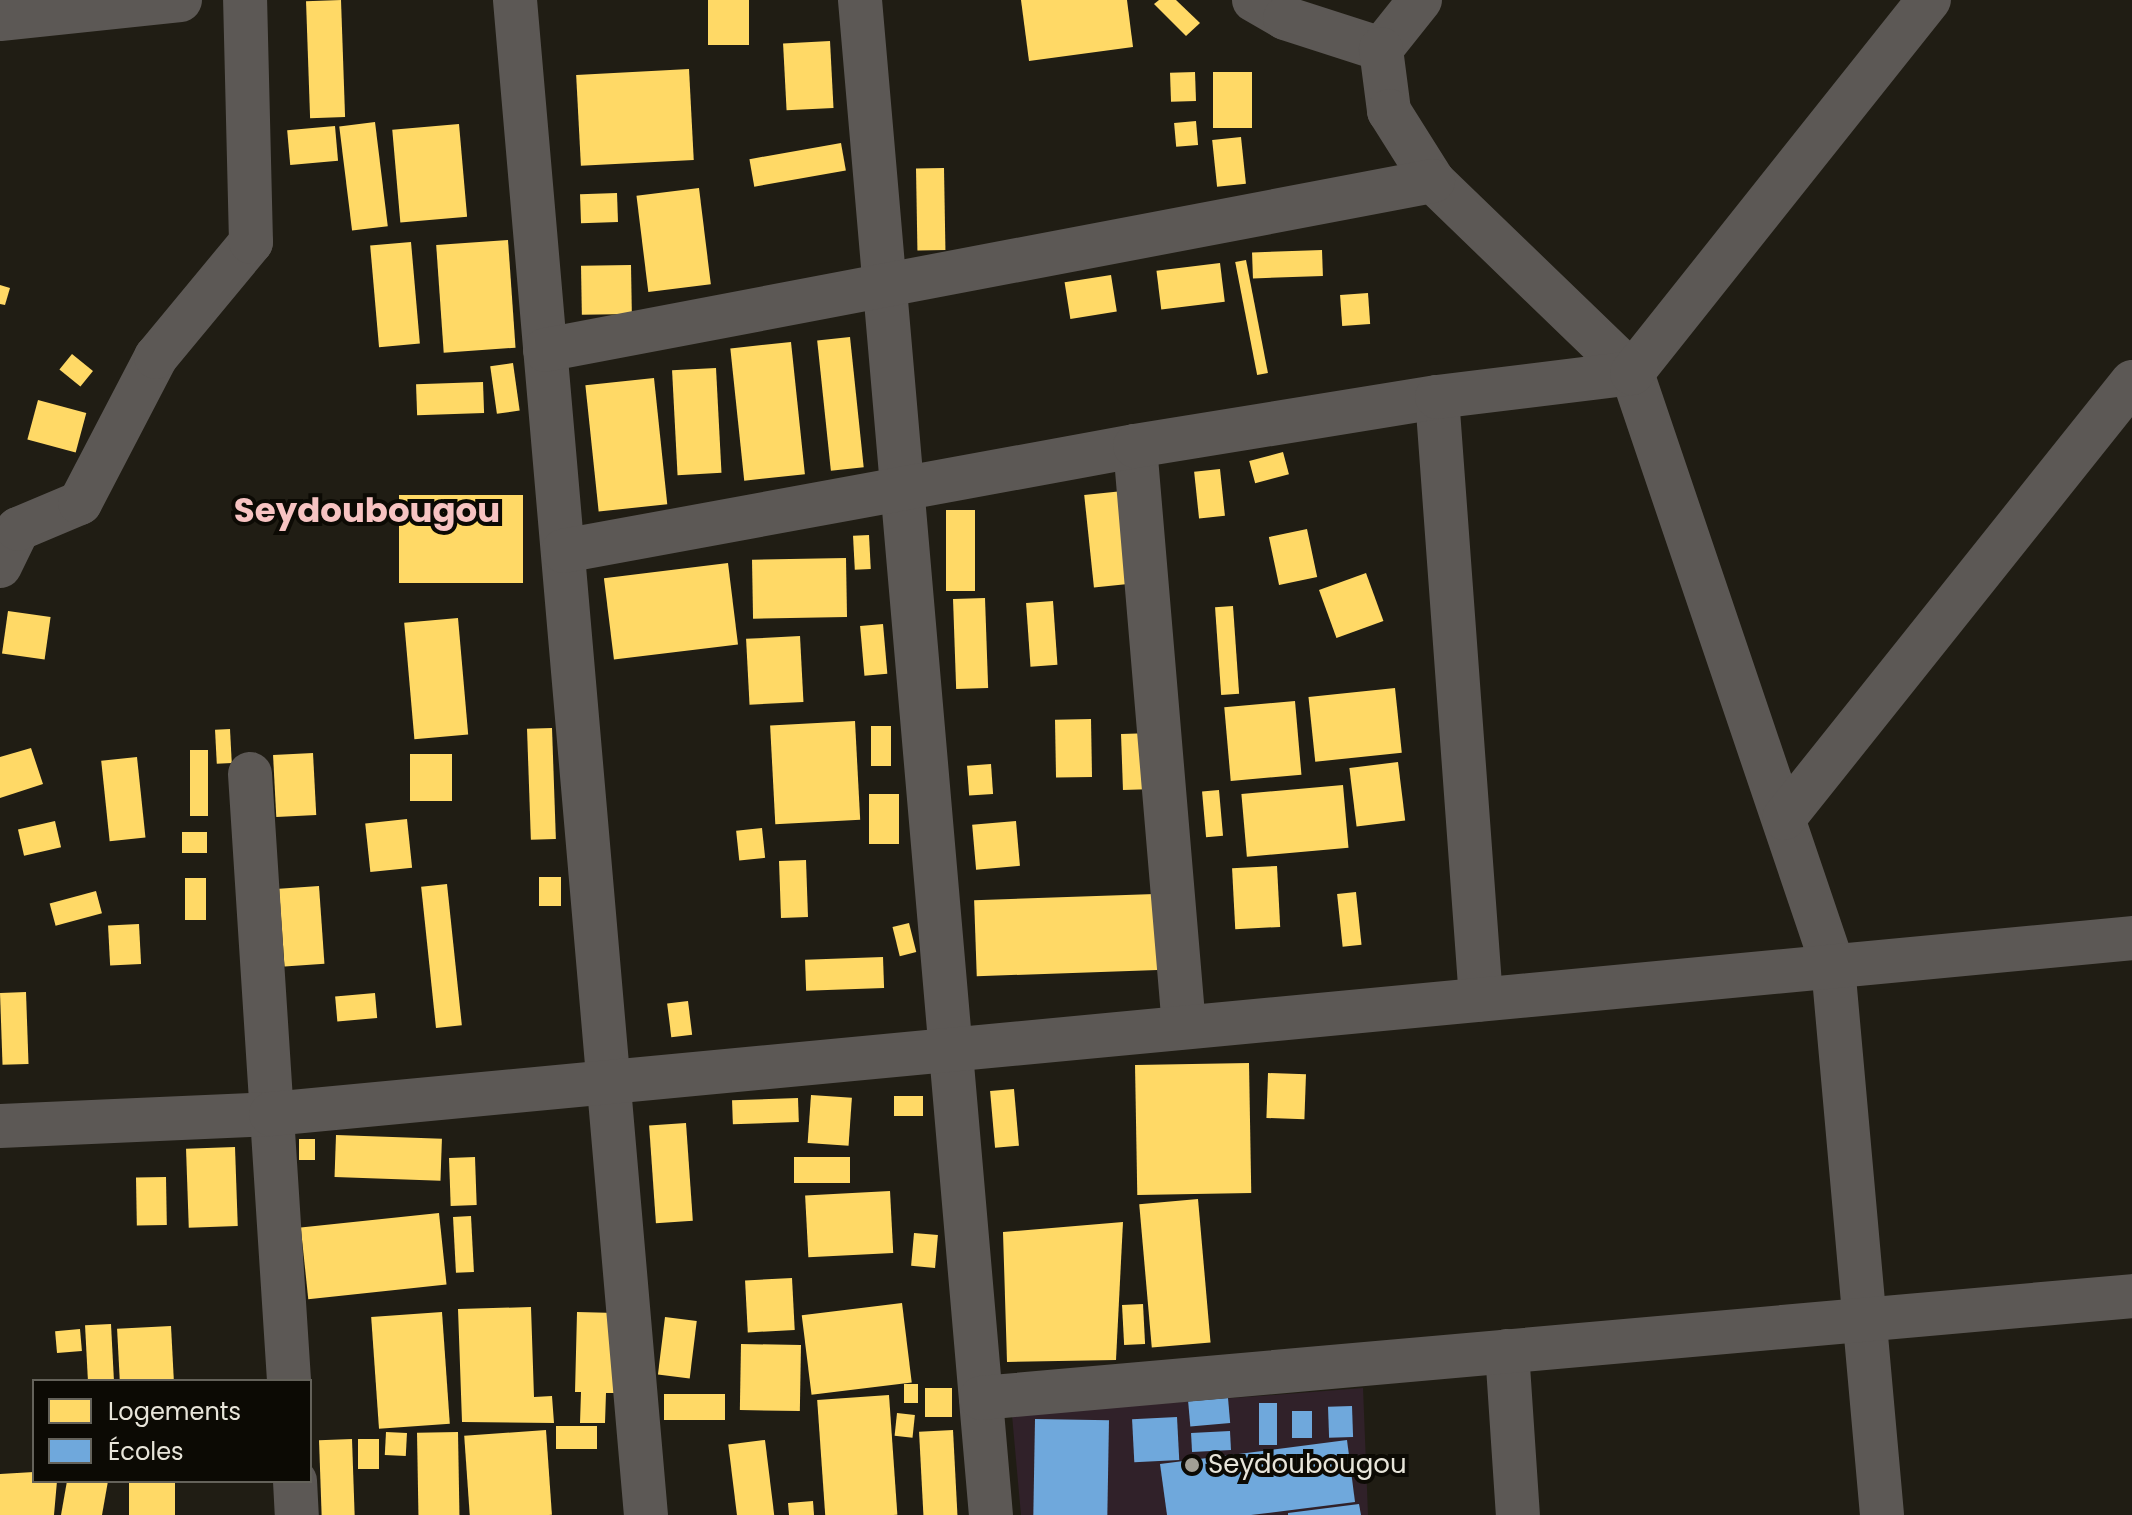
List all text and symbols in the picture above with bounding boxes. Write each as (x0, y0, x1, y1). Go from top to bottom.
district label: Seydoubougou (234, 491, 500, 531)
legend (32, 1379, 312, 1483)
text: Logements (108, 1395, 241, 1428)
text: Écoles (108, 1435, 184, 1468)
place label: Seydoubougou (1208, 1449, 1407, 1481)
marker: Seydoubougou (1183, 1456, 1201, 1474)

